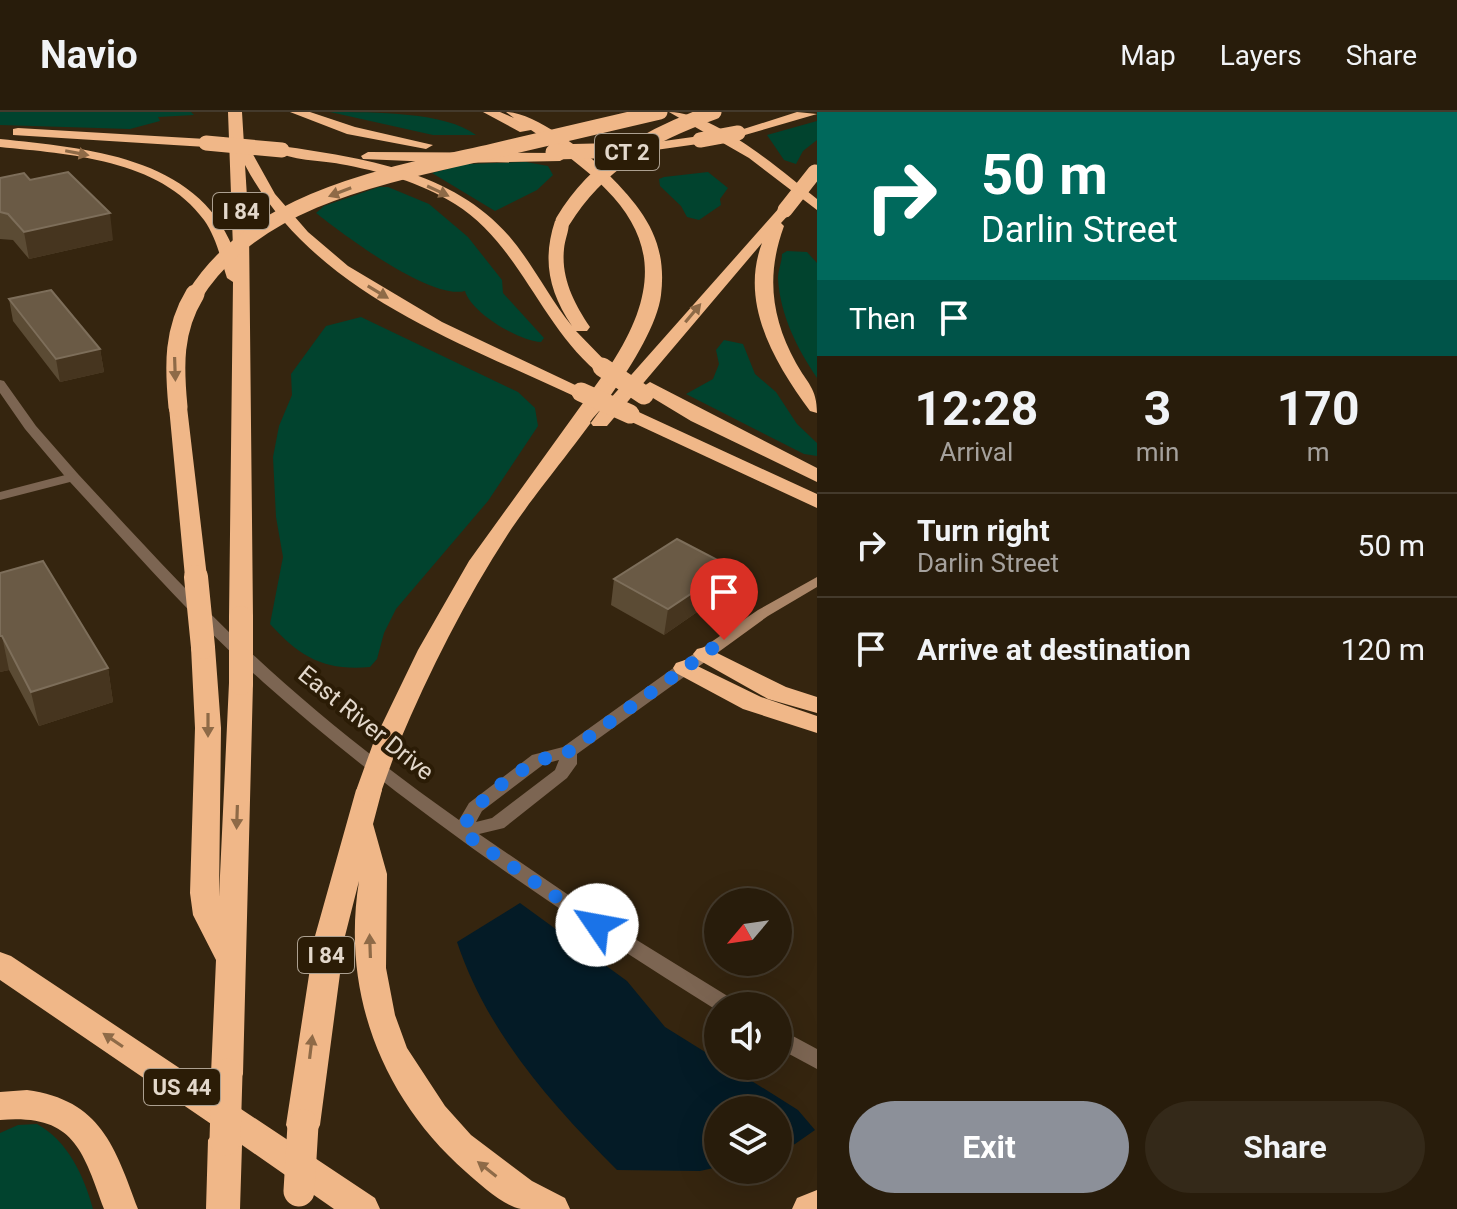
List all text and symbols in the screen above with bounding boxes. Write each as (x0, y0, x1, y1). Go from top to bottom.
text: Navio (40, 33, 138, 77)
text: Map (1120, 39, 1176, 72)
text: Layers (1220, 39, 1302, 72)
text: Share (1346, 39, 1417, 72)
road number: CT 2 (595, 134, 659, 170)
text: 50 m (981, 142, 1108, 208)
icon: right (849, 144, 953, 248)
one-way arrow (65, 148, 90, 160)
one-way arrow (426, 184, 450, 198)
one-way arrow (328, 186, 352, 199)
road number: I 84 (213, 193, 269, 229)
text: Darlin Street (981, 209, 1178, 251)
one-way arrow (366, 284, 389, 299)
icon: arrive (932, 296, 976, 340)
text: Then (849, 301, 916, 336)
one-way arrow (684, 303, 701, 323)
one-way arrow (169, 357, 182, 382)
text: 12:28 (915, 380, 1038, 437)
text: 3 (1144, 380, 1171, 437)
text: 170 (1277, 380, 1359, 437)
text: Arrival (940, 437, 1013, 467)
text: min (1136, 437, 1179, 467)
text: m (1307, 437, 1330, 467)
text: Turn right (917, 513, 1050, 548)
icon: right (849, 523, 893, 567)
text: 50 m (1358, 528, 1425, 563)
text: Darlin Street (917, 548, 1059, 578)
pin (690, 558, 758, 640)
icon: arrive (702, 570, 746, 614)
icon: arrive (849, 627, 893, 671)
text: Arrive at destination (917, 632, 1191, 667)
text: 120 m (1341, 632, 1425, 667)
street label: East River Drive (293, 660, 439, 786)
one-way arrow (202, 713, 214, 738)
one-way arrow (230, 805, 243, 830)
position arrow (555, 883, 639, 967)
north arrow (704, 888, 792, 976)
map controls (704, 888, 792, 1184)
one-way arrow (363, 933, 376, 958)
road number: I 84 (298, 937, 354, 973)
button: sound (704, 992, 792, 1080)
one-way arrow (102, 1033, 123, 1048)
one-way arrow (305, 1034, 318, 1059)
road number: US 44 (144, 1069, 220, 1105)
button: layers (704, 1096, 792, 1184)
button: Exit (849, 1101, 1129, 1193)
button: Share (1145, 1101, 1425, 1193)
one-way arrow (477, 1161, 497, 1177)

